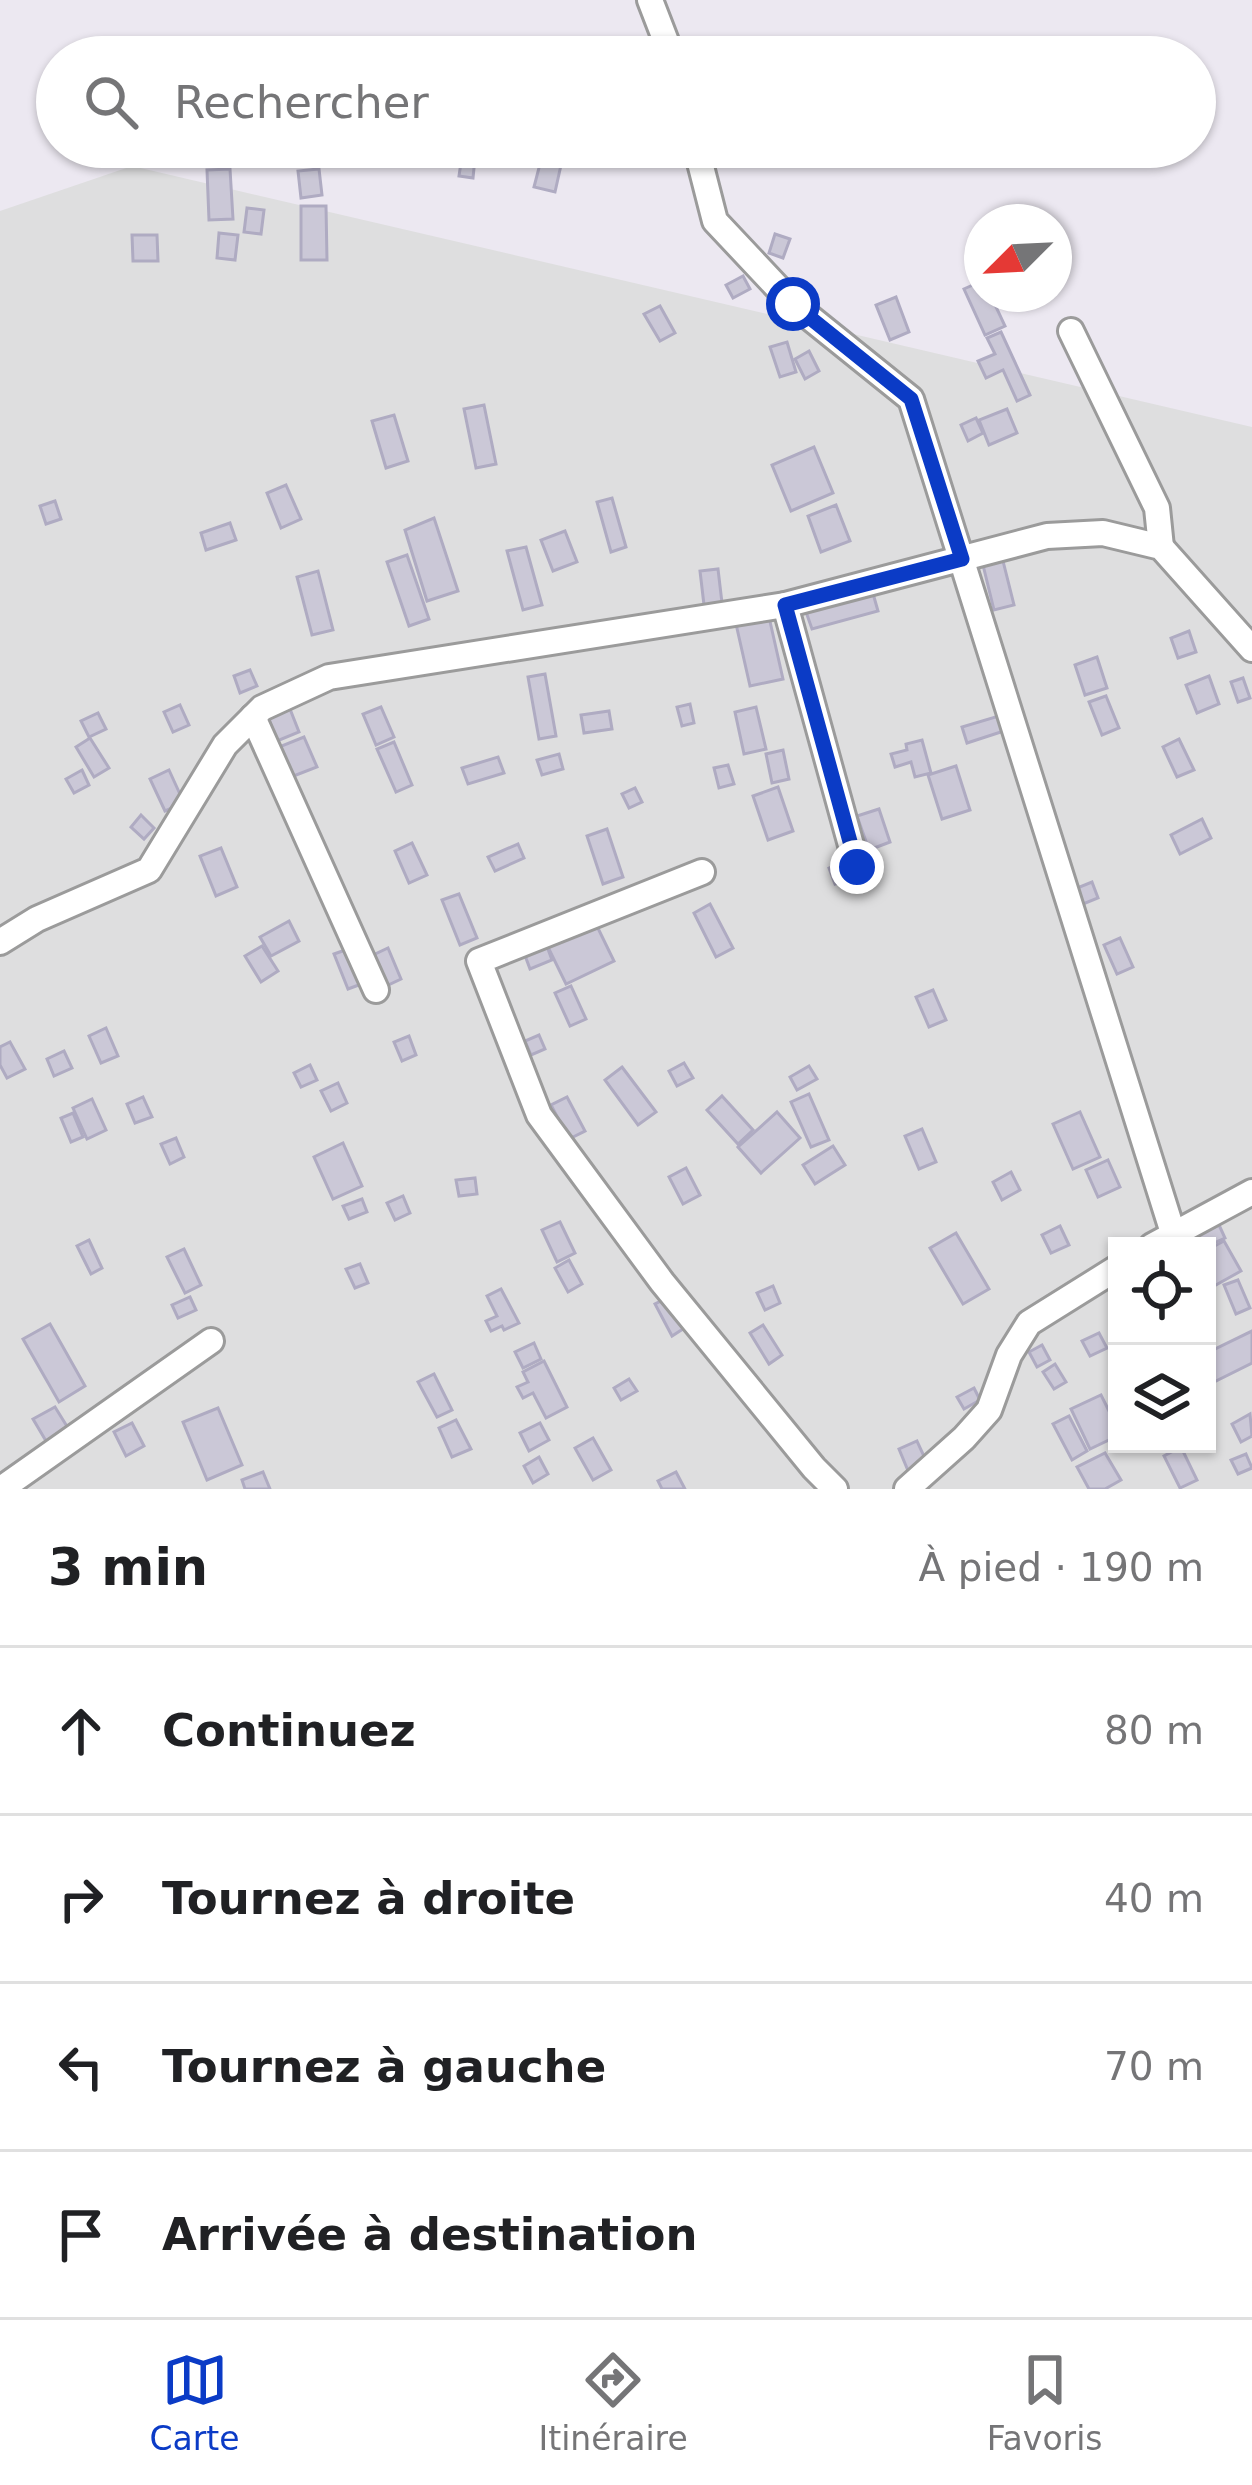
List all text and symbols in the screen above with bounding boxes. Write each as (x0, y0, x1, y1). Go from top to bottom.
search box (36, 36, 1216, 168)
icon: search (78, 69, 144, 135)
text: Rechercher (174, 76, 429, 129)
north arrow (964, 204, 1072, 312)
route start (766, 277, 820, 331)
route end (830, 840, 884, 894)
map controls (1108, 1237, 1216, 1453)
button: locate (1108, 1237, 1216, 1345)
button: layers (1108, 1345, 1216, 1453)
text: 3 min (48, 1538, 208, 1597)
text: À pied · 190 m (919, 1545, 1204, 1590)
icon: ahead (48, 1698, 114, 1764)
text: Continuez (162, 1704, 416, 1757)
text: 80 m (1104, 1708, 1204, 1753)
icon: right (48, 1866, 114, 1932)
text: Tournez à droite (162, 1872, 575, 1925)
text: 40 m (1104, 1876, 1204, 1921)
icon: left (48, 2034, 114, 2100)
text: Tournez à gauche (162, 2040, 606, 2093)
text: 70 m (1104, 2044, 1204, 2089)
icon: arrive (48, 2202, 114, 2268)
text: Arrivée à destination (162, 2208, 697, 2261)
tab: Carte (149, 2347, 240, 2458)
tab: Itinéraire (539, 2347, 688, 2458)
tab: Favoris (987, 2347, 1103, 2458)

